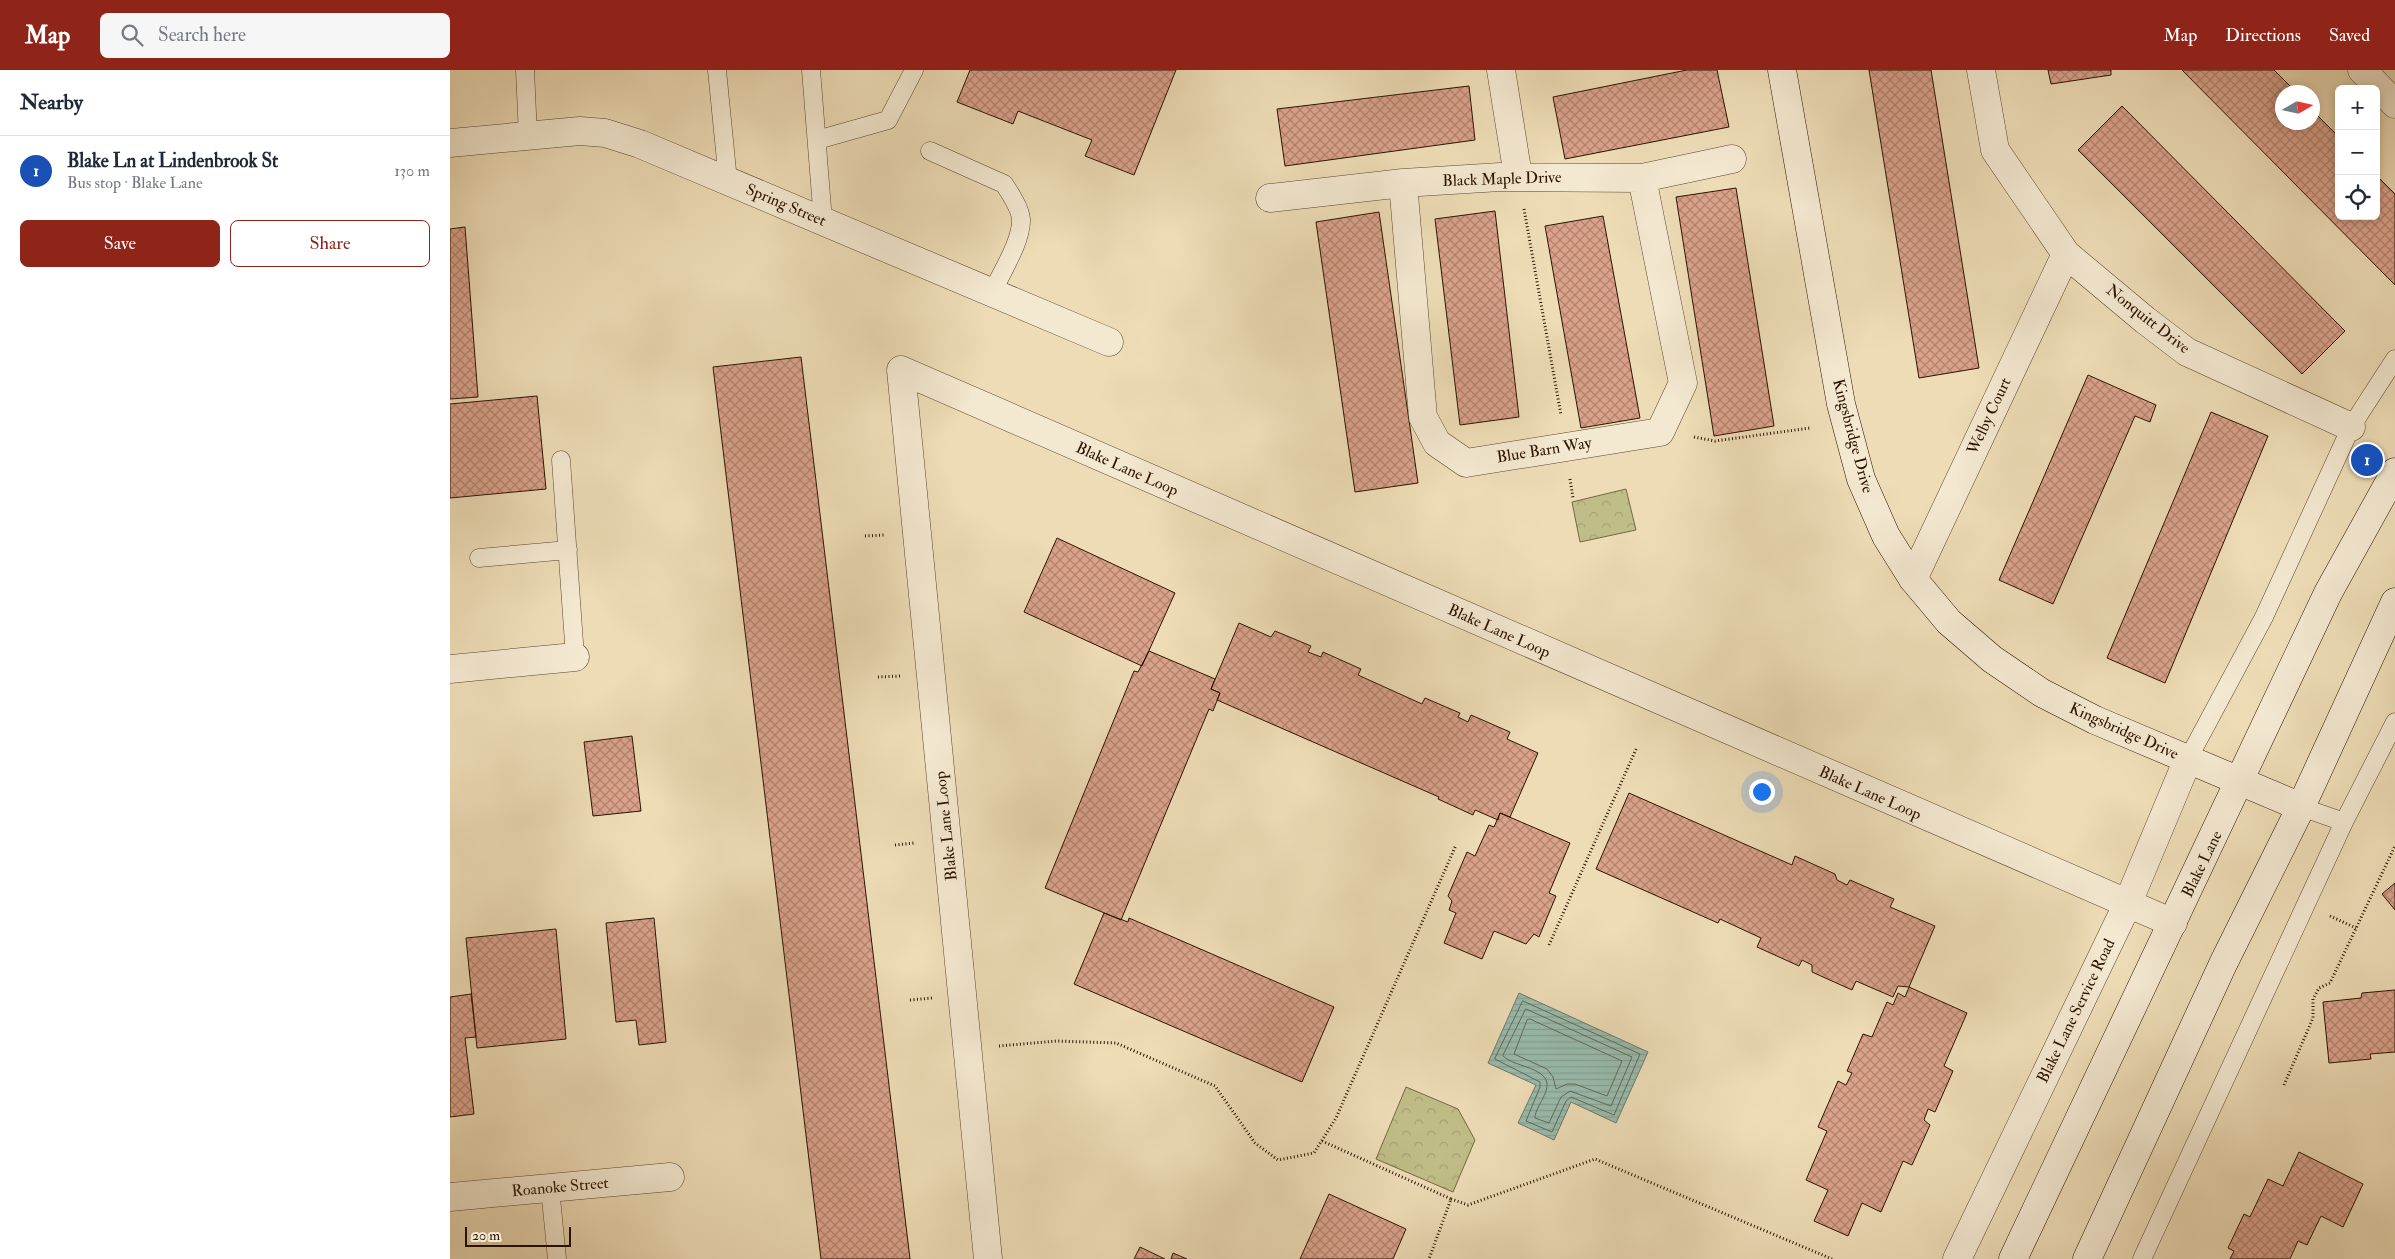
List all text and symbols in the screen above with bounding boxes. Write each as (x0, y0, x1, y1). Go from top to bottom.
search box (100, 13, 450, 58)
text: Map (25, 20, 70, 51)
icon: search (118, 21, 146, 49)
text: Search here (158, 23, 246, 47)
text: Map (2164, 24, 2197, 47)
text: Directions (2225, 24, 2301, 47)
text: Saved (2329, 24, 2370, 47)
north arrow (2275, 85, 2320, 130)
map controls (2335, 85, 2380, 220)
button: + (2335, 85, 2380, 130)
text: Nearby (20, 89, 83, 116)
button: − (2335, 130, 2380, 175)
text: Blake Ln at Lindenbrook St (67, 149, 278, 173)
text: 1 (33, 161, 39, 181)
text: 130 m (394, 161, 430, 181)
street label: Black Maple Drive (1442, 167, 1562, 192)
text: Bus stop · Blake Lane (67, 173, 203, 193)
button: locate (2335, 175, 2380, 220)
street label: Spring Street (742, 179, 829, 232)
button: Save (20, 220, 220, 267)
button: Share (230, 220, 430, 267)
street label: Nonquitt Drive (2102, 280, 2194, 358)
street label: Welby Court (1962, 374, 2016, 459)
street label: Kingsbridge Drive (1828, 377, 1878, 496)
street label: Blue Barn Way (1495, 432, 1594, 467)
street label: Blake Lane Loop (1072, 437, 1181, 501)
pin: 1 (2351, 441, 2383, 479)
street label: Blake Lane Loop (1444, 599, 1553, 663)
street label: Kingsbridge Drive (2066, 698, 2182, 764)
street label: Blake Lane Loop (1815, 761, 1924, 825)
street label: Blake Lane Loop (930, 770, 963, 882)
your location (1749, 779, 1775, 805)
street label: Blake Lane (2177, 827, 2227, 901)
street label: Blake Lane Service Road (2032, 936, 2120, 1086)
street label: Roanoke Street (511, 1173, 609, 1201)
scale bar (465, 1224, 571, 1247)
text: 20 m (472, 1227, 500, 1244)

